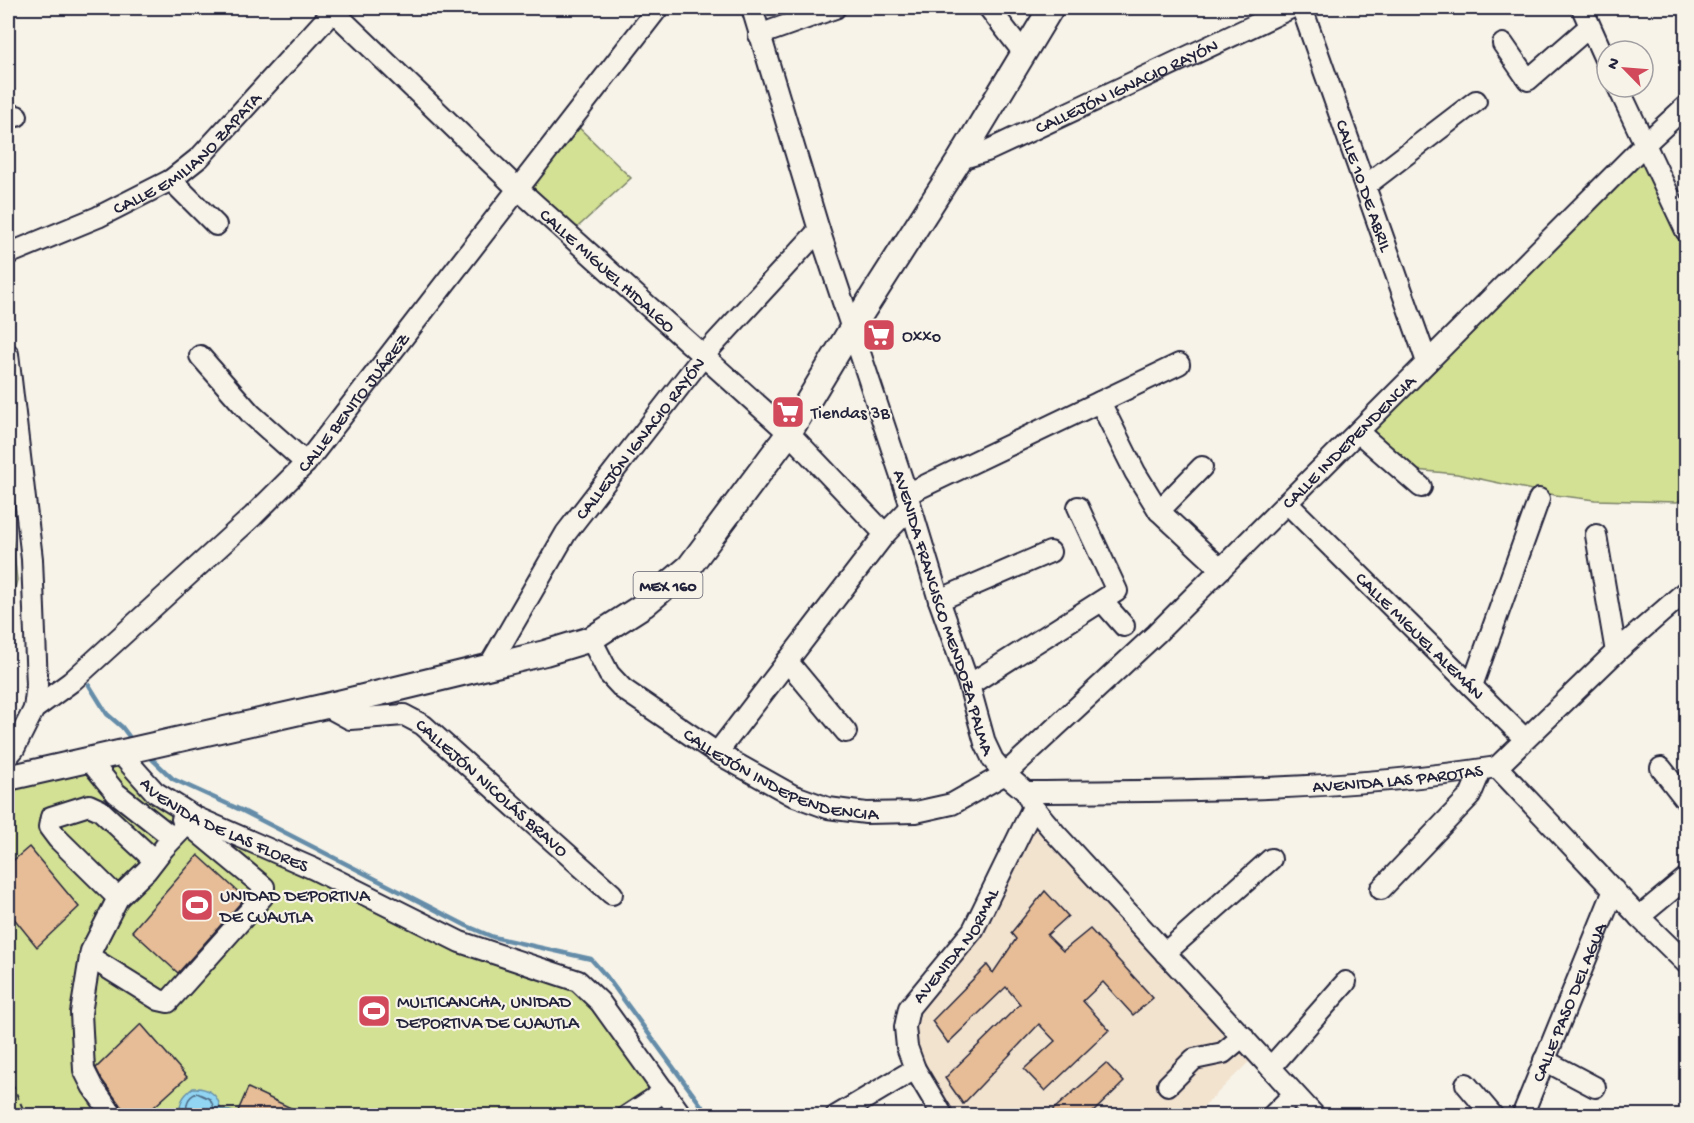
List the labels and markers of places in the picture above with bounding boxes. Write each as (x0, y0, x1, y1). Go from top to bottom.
supermarket icon: Oxxo (861, 317, 897, 353)
place label: Oxxo (902, 327, 941, 348)
supermarket icon: Tiendas 3B (770, 394, 806, 430)
place label: Tiendas 3B (810, 404, 890, 425)
sports icon: UNIDAD DEPORTIVA DE CUAUTLA (179, 887, 215, 923)
place label: UNIDAD DEPORTIVA DE CUAUTLA (219, 887, 371, 929)
sports icon: MULTICANCHA, UNIDAD DEPORTIVA DE CUAUTLA (356, 993, 392, 1029)
place label: MULTICANCHA, UNIDAD DEPORTIVA DE CUAUTLA (396, 993, 580, 1035)

